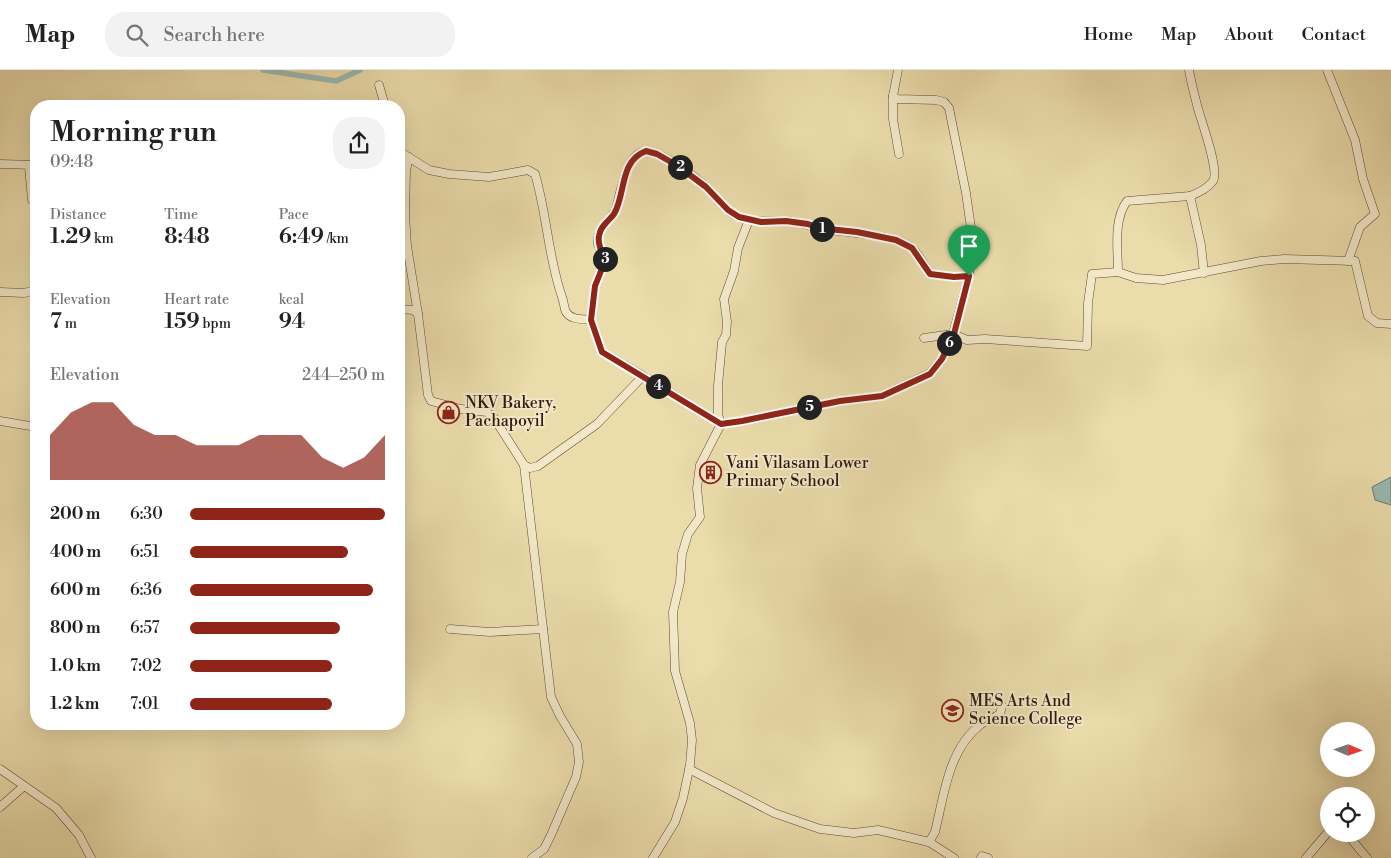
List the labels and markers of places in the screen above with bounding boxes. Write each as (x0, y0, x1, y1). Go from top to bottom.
pin: 2 (668, 154, 692, 180)
pin: 1 (810, 216, 834, 242)
pin (948, 225, 990, 276)
pin: 3 (592, 246, 618, 272)
pin: 6 (936, 330, 962, 356)
pin: 4 (646, 374, 670, 398)
place label: NKV Bakery, Pachapoyil (465, 393, 556, 431)
pin: 5 (796, 394, 822, 420)
shop icon: NKV Bakery, Pachapoyil (437, 400, 461, 424)
place label: Vani Vilasam Lower Primary School (725, 453, 869, 491)
building icon: Vani Vilasam Lower Primary School (698, 460, 722, 484)
place label: MES Arts And Science College (969, 691, 1082, 729)
school or university icon: MES Arts And Science College (941, 698, 965, 722)

